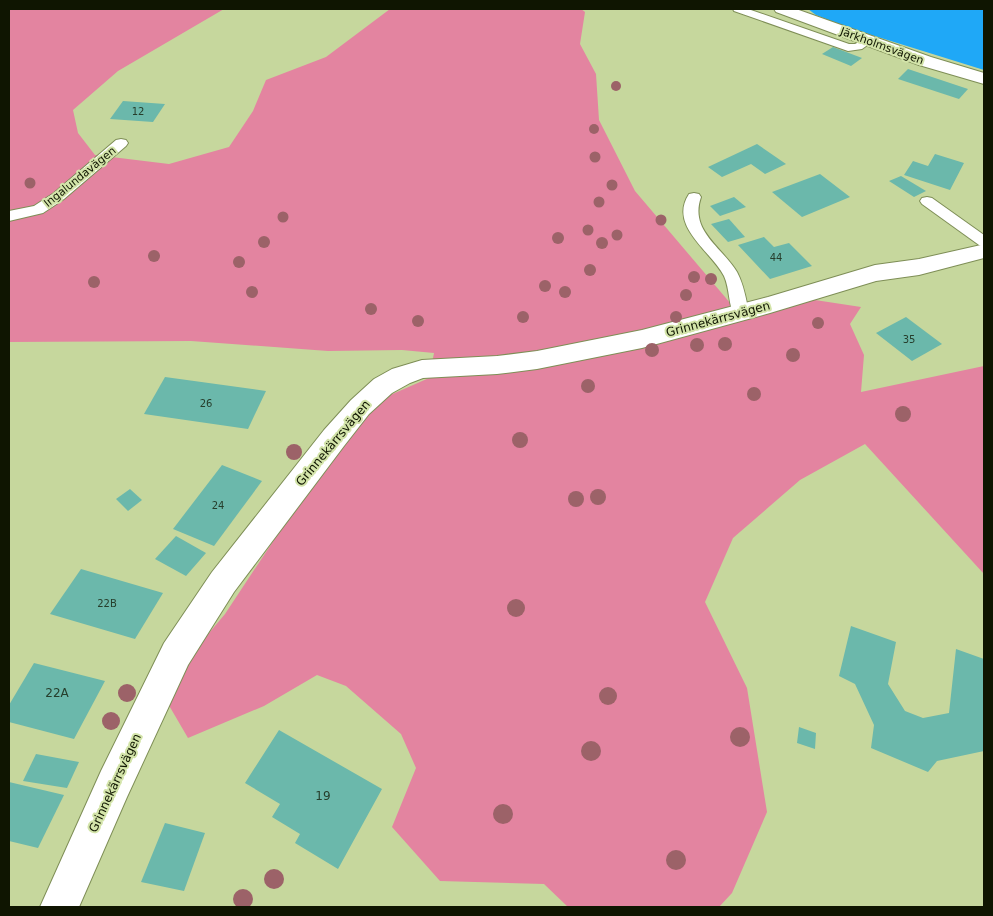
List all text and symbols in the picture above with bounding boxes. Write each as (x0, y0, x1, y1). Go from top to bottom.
street label: Järkholmsvägen (837, 24, 926, 67)
house number: 12 (132, 106, 144, 117)
street label: Ingalundavägen (41, 144, 119, 210)
house number: 44 (770, 252, 782, 263)
street label: Grinnekärrsvägen (664, 298, 772, 340)
house number: 35 (903, 334, 915, 345)
street label: Grinnekärrsvägen (293, 397, 373, 489)
house number: 26 (200, 398, 212, 409)
house number: 24 (212, 500, 224, 511)
house number: 22B (97, 598, 117, 609)
house number: 22A (45, 686, 70, 700)
street label: Grinnekärrsvägen (86, 731, 144, 835)
house number: 19 (315, 789, 331, 803)

